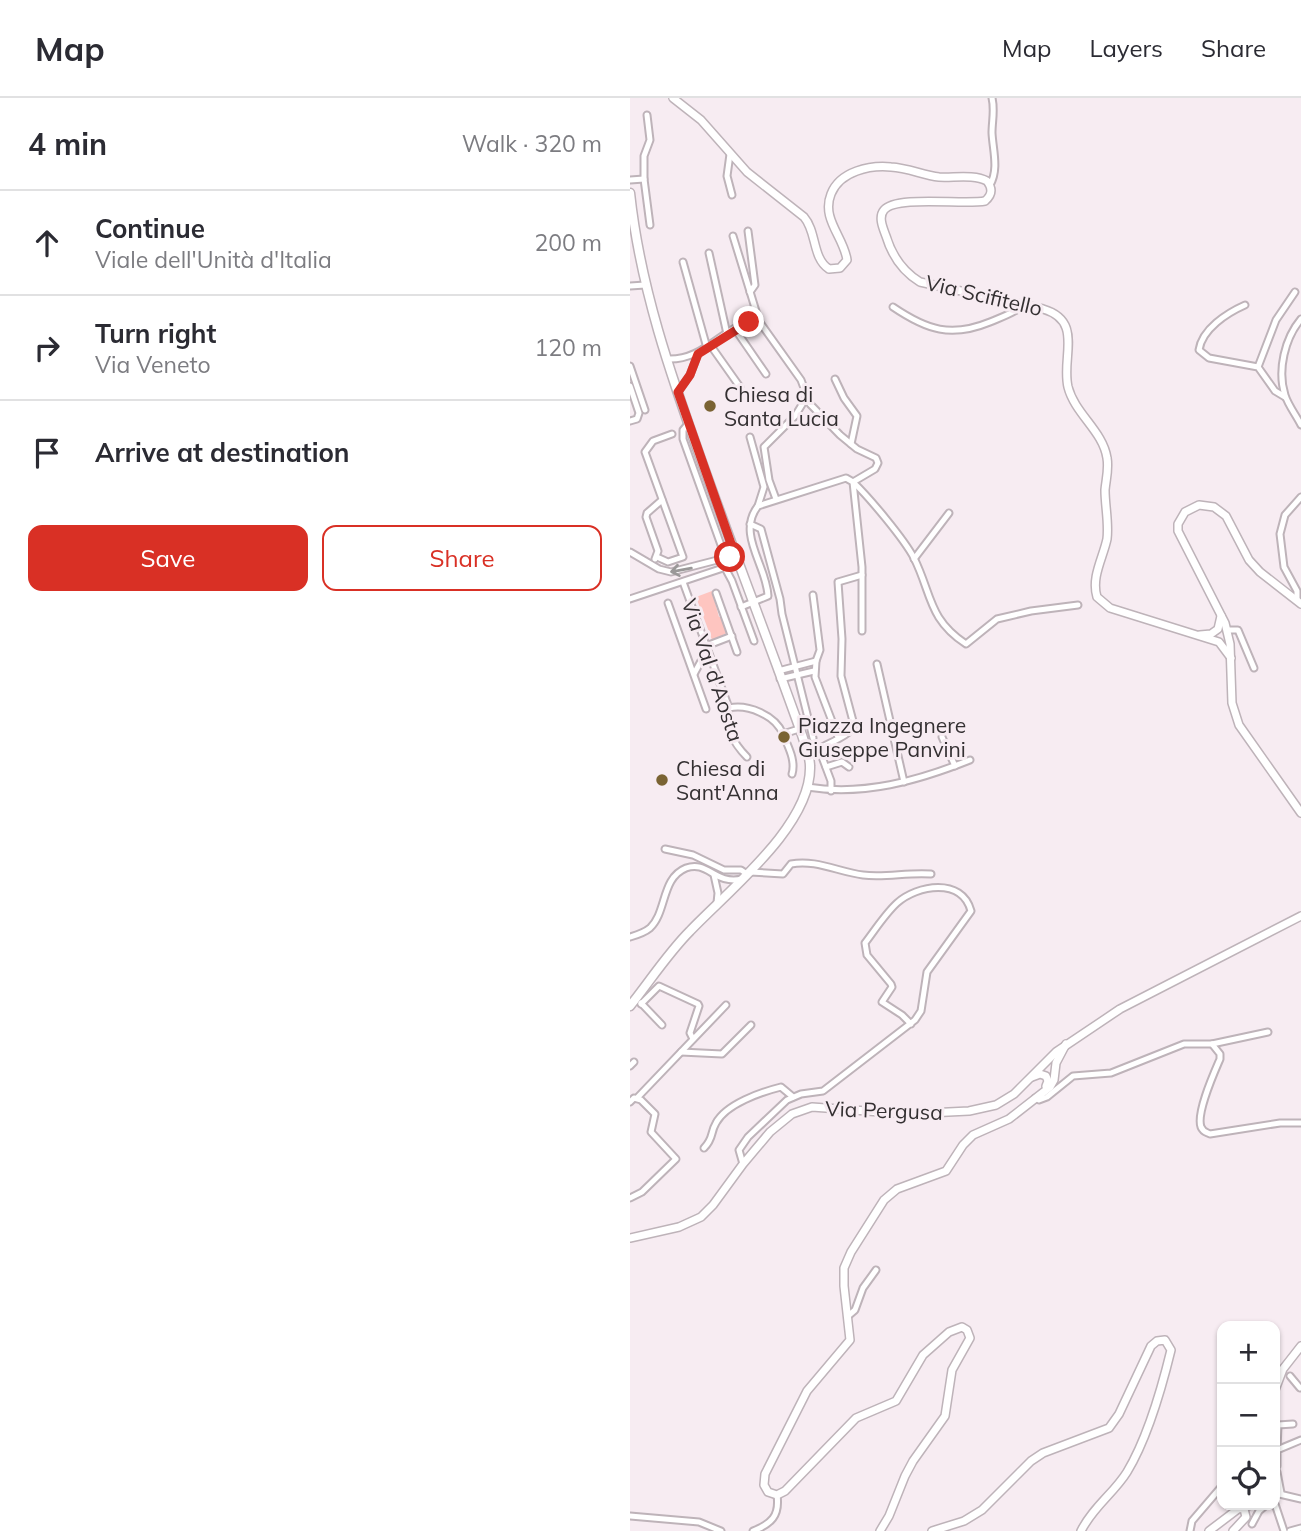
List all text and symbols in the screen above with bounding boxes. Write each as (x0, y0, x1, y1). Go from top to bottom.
text: Map (35, 28, 105, 69)
text: Map (1002, 33, 1051, 63)
text: Layers (1089, 33, 1163, 63)
text: Share (1201, 33, 1266, 63)
text: 4 min (28, 125, 107, 163)
text: Walk · 320 m (462, 129, 602, 158)
text: Continue (95, 212, 205, 245)
icon: ahead (28, 224, 66, 262)
text: 200 m (534, 228, 602, 257)
text: Viale dell'Unità d'Italia (95, 245, 332, 274)
street label: Via Scifitello (923, 269, 1045, 321)
route end (733, 306, 764, 337)
text: Turn right (95, 317, 216, 350)
icon: right (28, 329, 66, 367)
text: 120 m (534, 333, 602, 362)
text: Via Veneto (95, 350, 211, 379)
place label: Chiesa di Santa Lucia (724, 381, 839, 431)
marker: Chiesa di Santa Lucia (702, 398, 718, 414)
icon: arrive (28, 434, 66, 472)
text: Arrive at destination (95, 436, 350, 469)
button: Save (28, 525, 308, 591)
button: Share (322, 525, 602, 591)
route start (714, 541, 745, 572)
one-way arrow (670, 563, 693, 577)
street label: Via Val d'Aosta (676, 595, 750, 745)
place label: Piazza Ingegnere Giuseppe Panvini (798, 712, 966, 762)
marker: Piazza Ingegnere Giuseppe Panvini (776, 729, 792, 745)
place label: Chiesa di Sant'Anna (676, 755, 779, 805)
marker: Chiesa di Sant'Anna (654, 772, 670, 788)
street label: Via Pergusa (825, 1095, 943, 1125)
map controls (1217, 1321, 1280, 1510)
button: + (1217, 1321, 1280, 1384)
button: − (1217, 1384, 1280, 1447)
button: locate (1217, 1447, 1280, 1510)

